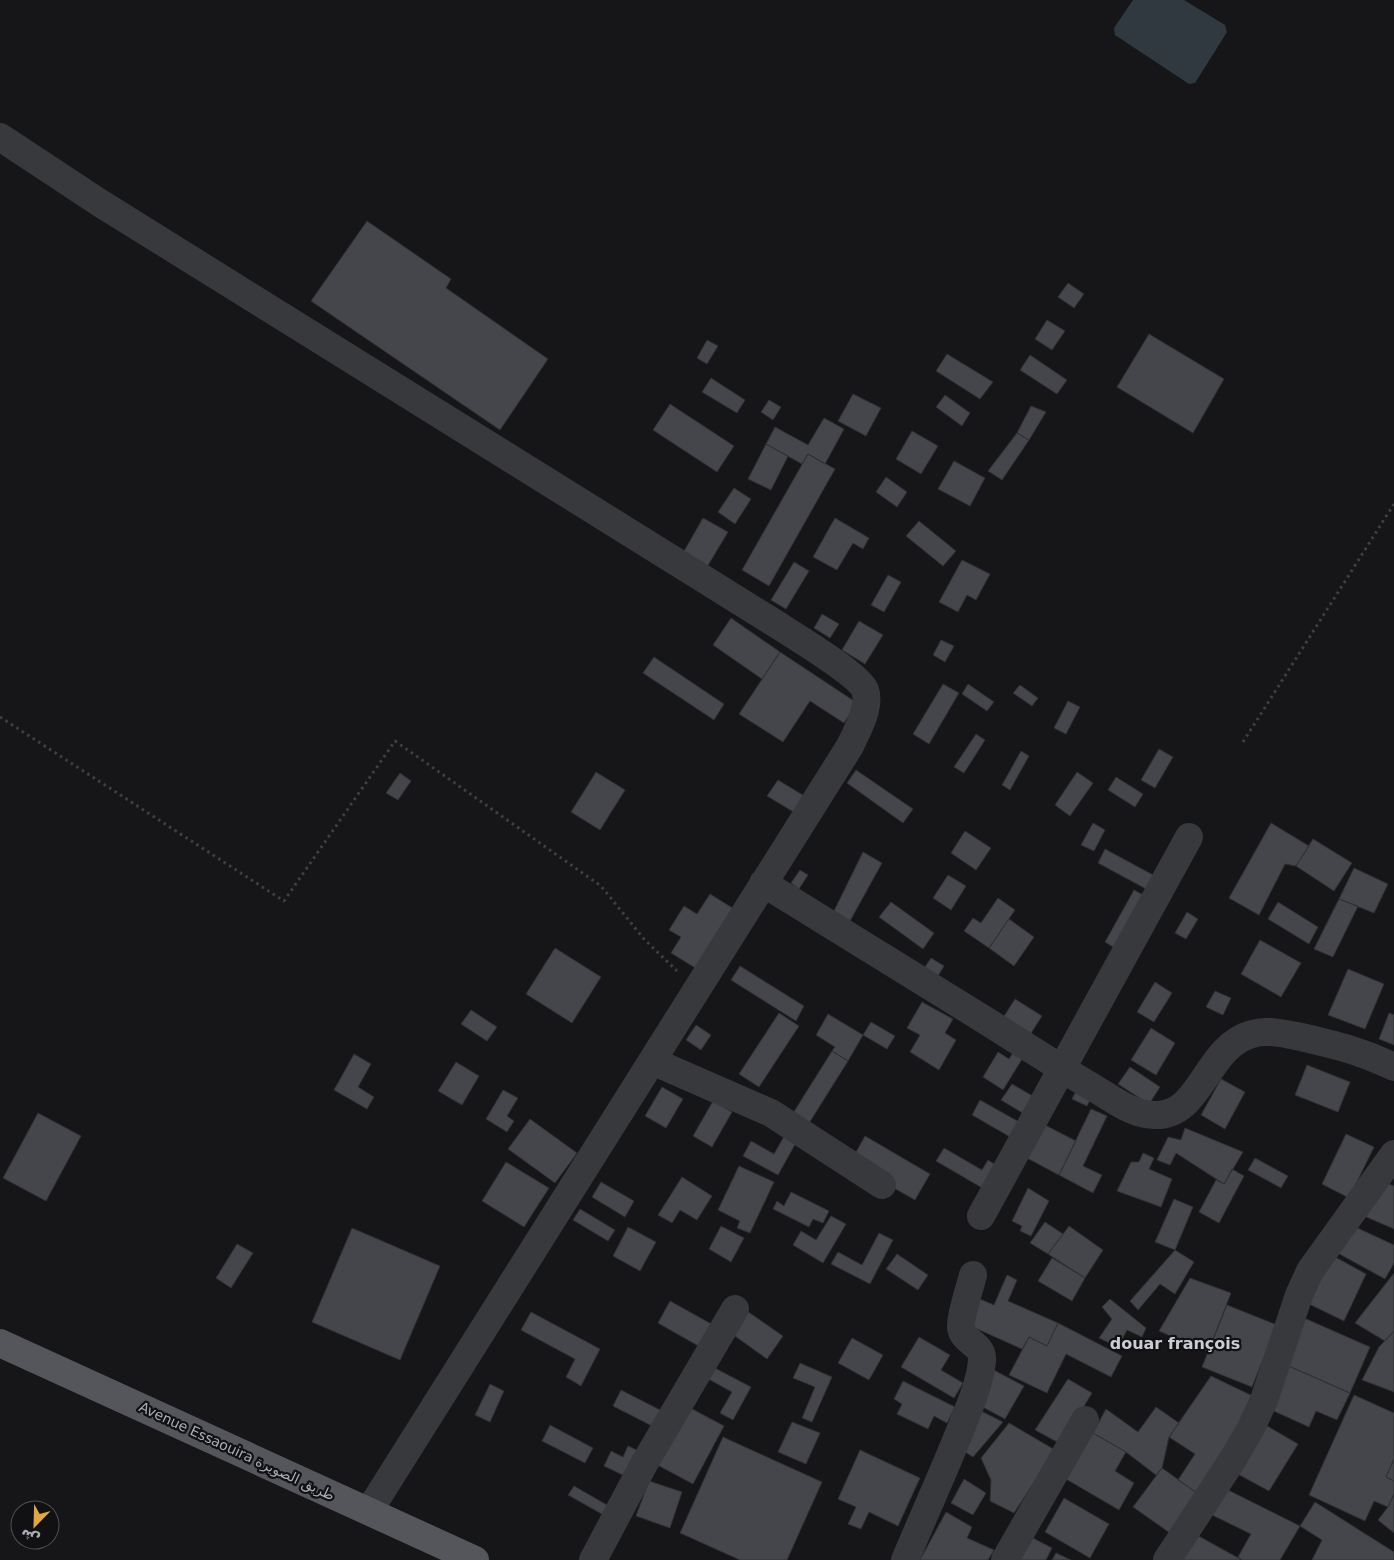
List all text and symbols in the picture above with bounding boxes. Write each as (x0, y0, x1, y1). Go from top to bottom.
district label: douar françois (1110, 1334, 1240, 1353)
street label: Avenue Essaouira طريق الصويرة (136, 1399, 337, 1504)
north arrow (10, 1500, 60, 1550)
text: ش (18, 1526, 42, 1548)

